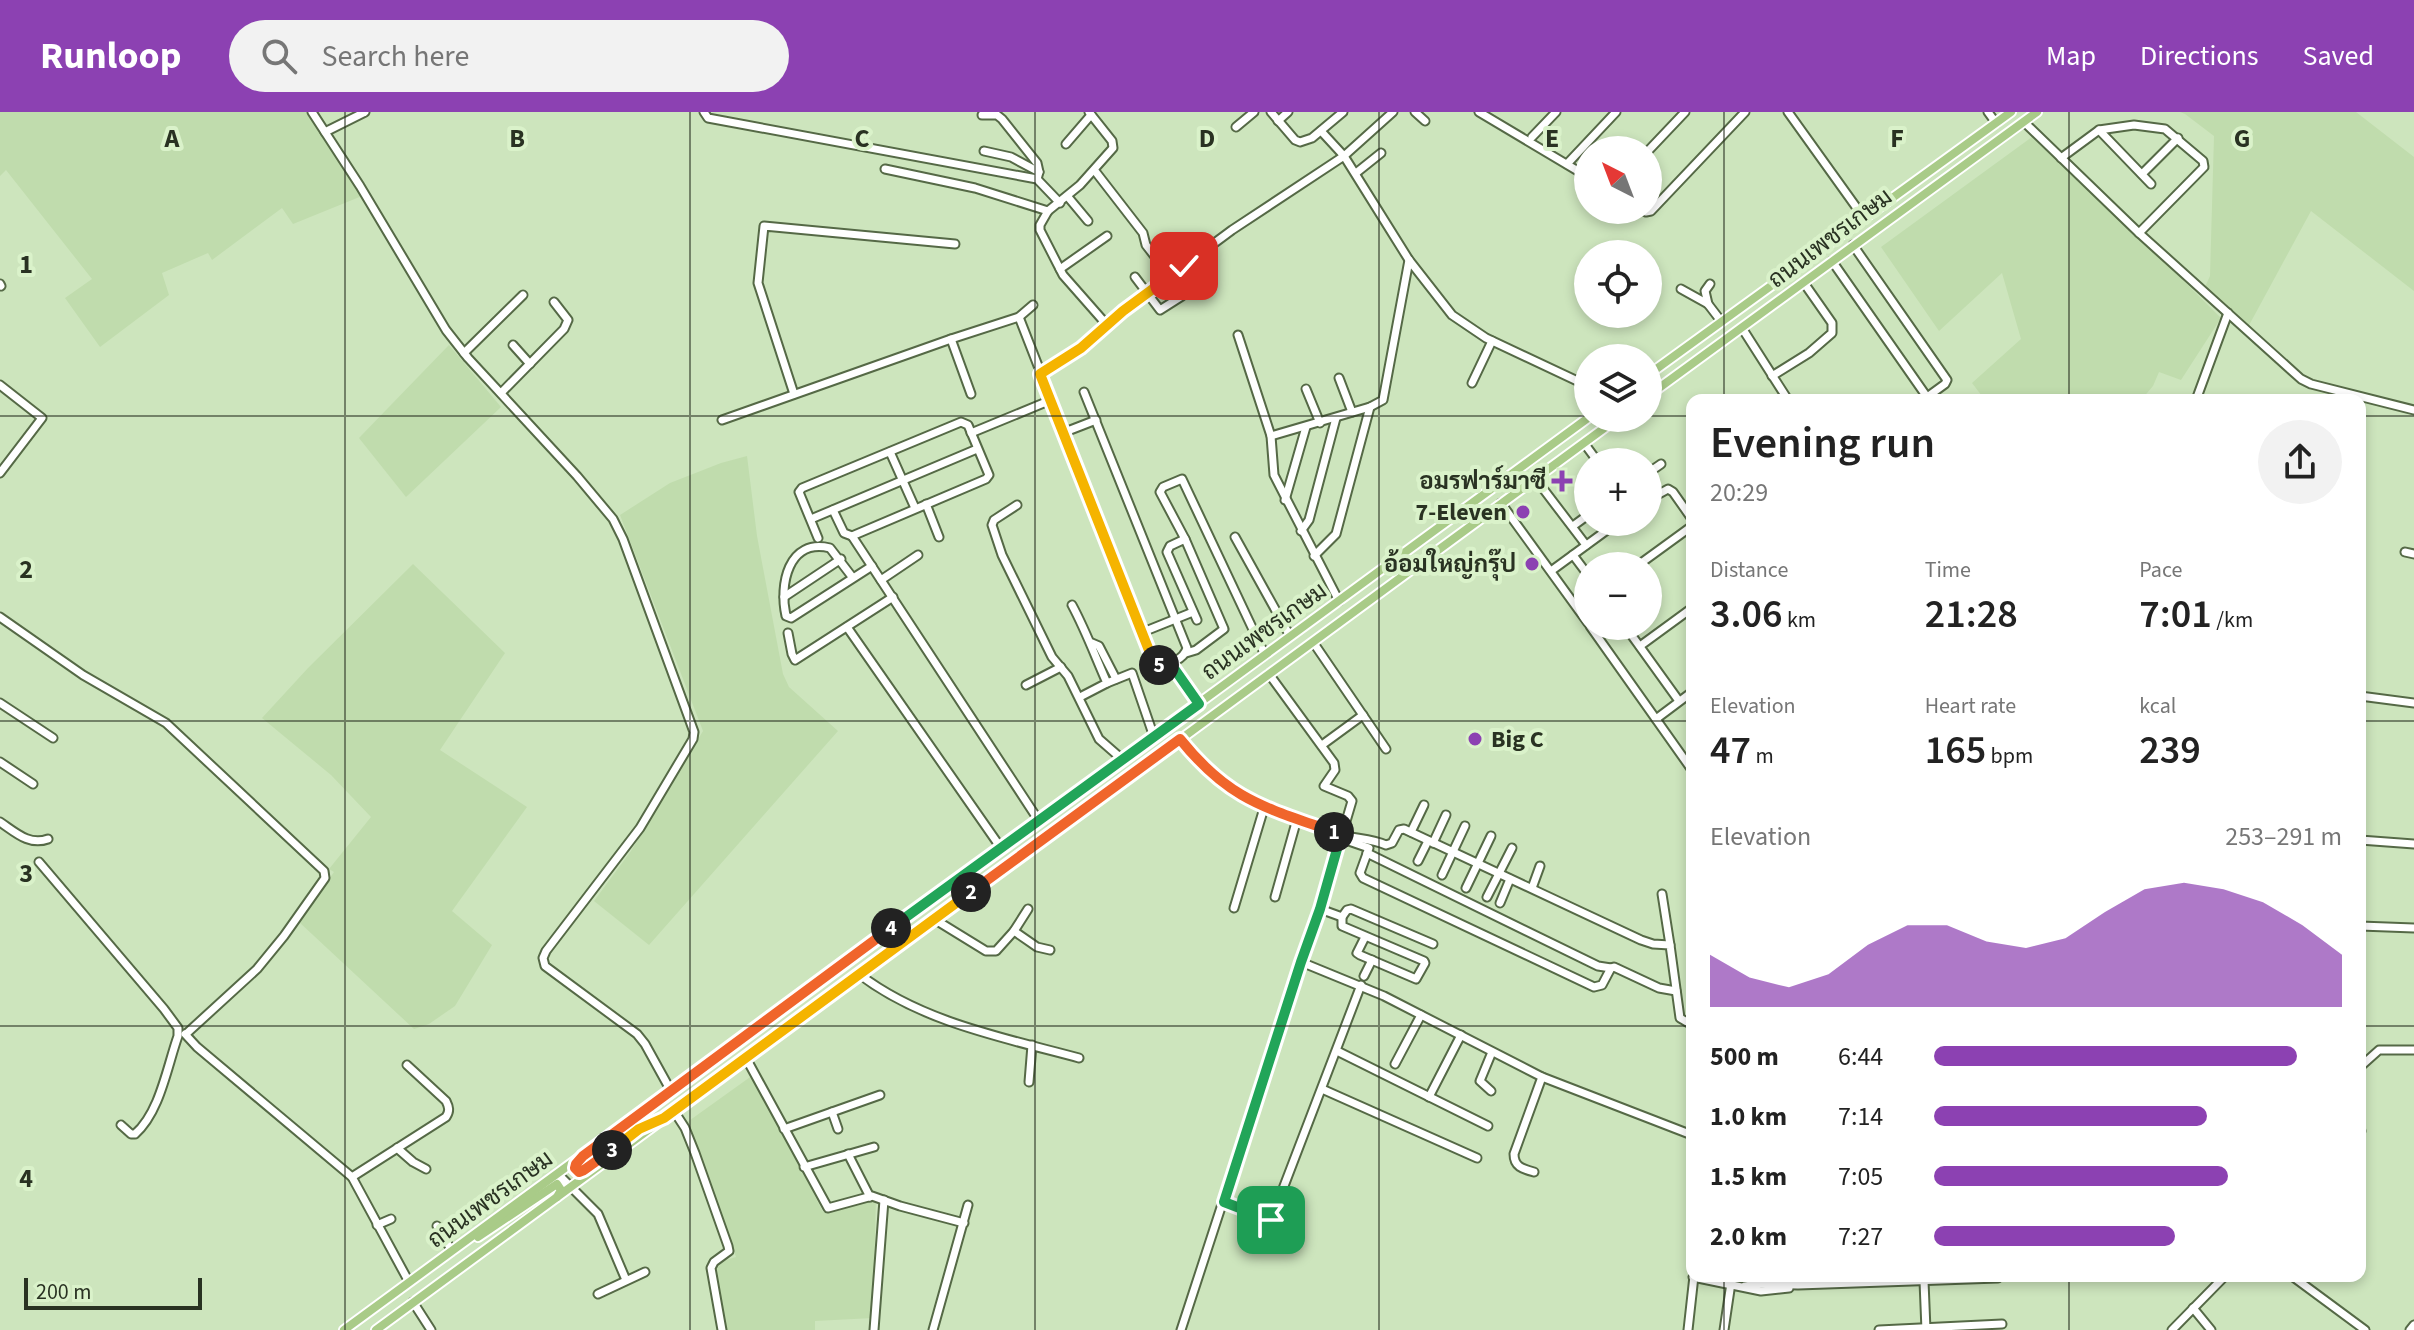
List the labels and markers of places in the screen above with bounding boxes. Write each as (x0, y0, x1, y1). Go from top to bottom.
pin (1150, 232, 1218, 300)
place label: อมรฟาร์มาซี (1419, 464, 1546, 499)
marker: อมรฟาร์มาซี (1553, 472, 1571, 490)
place label: 7-Eleven (1416, 495, 1507, 530)
marker: 7-Eleven (1514, 503, 1532, 521)
place label: อ้อมใหญ่กรุ๊ป (1384, 547, 1516, 582)
marker: อ้อมใหญ่กรุ๊ป (1523, 555, 1541, 573)
pin: 5 (1139, 645, 1179, 685)
place label: Big C (1491, 722, 1544, 757)
marker: Big C (1466, 730, 1484, 748)
pin: 1 (1314, 812, 1354, 852)
pin: 2 (951, 872, 991, 912)
pin: 4 (871, 908, 911, 948)
pin: 3 (592, 1130, 632, 1170)
pin (1237, 1186, 1305, 1254)

